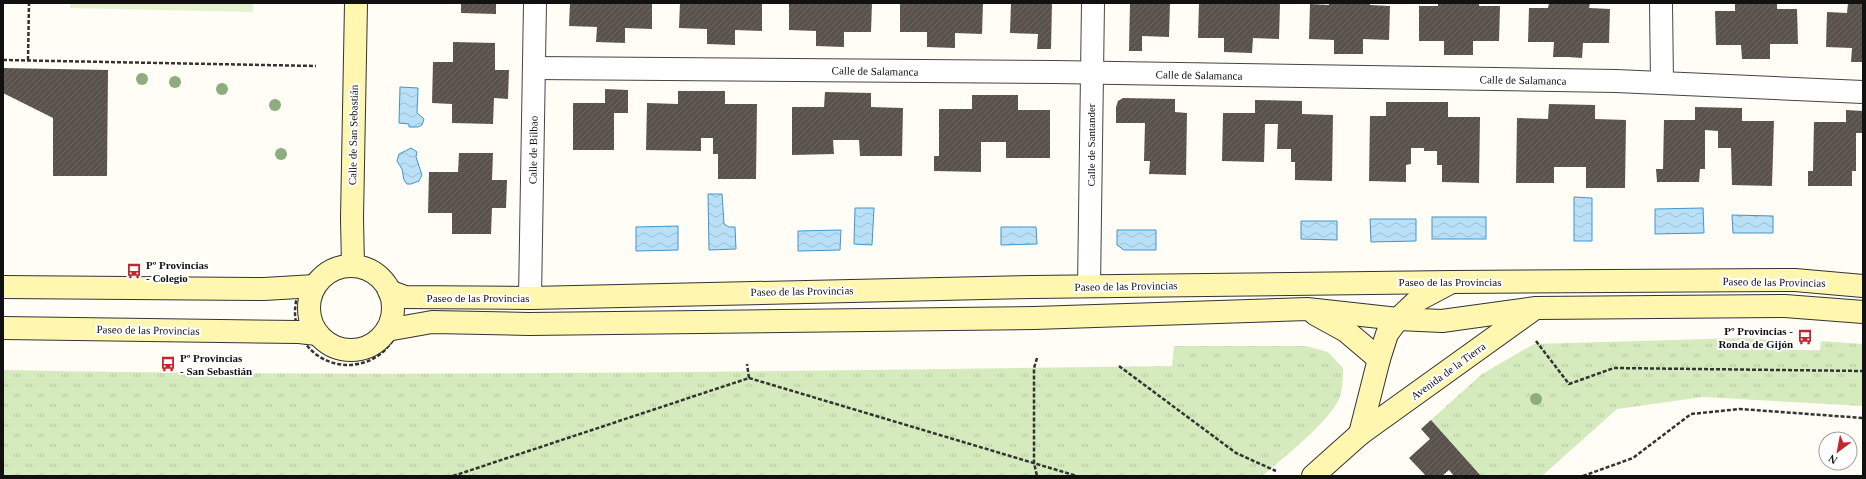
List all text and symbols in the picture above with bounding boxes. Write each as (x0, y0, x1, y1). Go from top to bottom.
street label: Calle de Salamanca (832, 64, 919, 78)
street label: Calle de Salamanca (1156, 68, 1243, 82)
street label: Calle de Salamanca (1480, 73, 1567, 87)
street label: Calle de San Sebastián (346, 84, 360, 185)
street label: Calle de Santander (1085, 103, 1097, 187)
street label: Calle de Bilbao (526, 115, 540, 184)
place label: Pº Provincias - Colegio (146, 259, 209, 284)
bus stop icon: Pº Provincias - Colegio (125, 262, 143, 280)
street label: Paseo de las Provincias (1722, 275, 1826, 289)
street label: Paseo de las Provincias (1399, 276, 1501, 288)
street label: Paseo de las Provincias (1074, 279, 1178, 293)
street label: Paseo de las Provincias (750, 284, 854, 298)
street label: Paseo de las Provincias (427, 292, 529, 304)
street label: Paseo de las Provincias (96, 323, 200, 337)
place label: Pº Provincias - Ronda de Gijón (1718, 325, 1793, 350)
bus stop icon: Pº Provincias - Ronda de Gijón (1796, 328, 1814, 346)
street label: Avenida de la Tierra (1408, 340, 1488, 402)
place label: Pº Provincias - San Sebastián (180, 352, 252, 377)
bus stop icon: Pº Provincias - San Sebastián (159, 355, 177, 373)
north arrow (1818, 431, 1858, 471)
text: N (1826, 452, 1839, 467)

